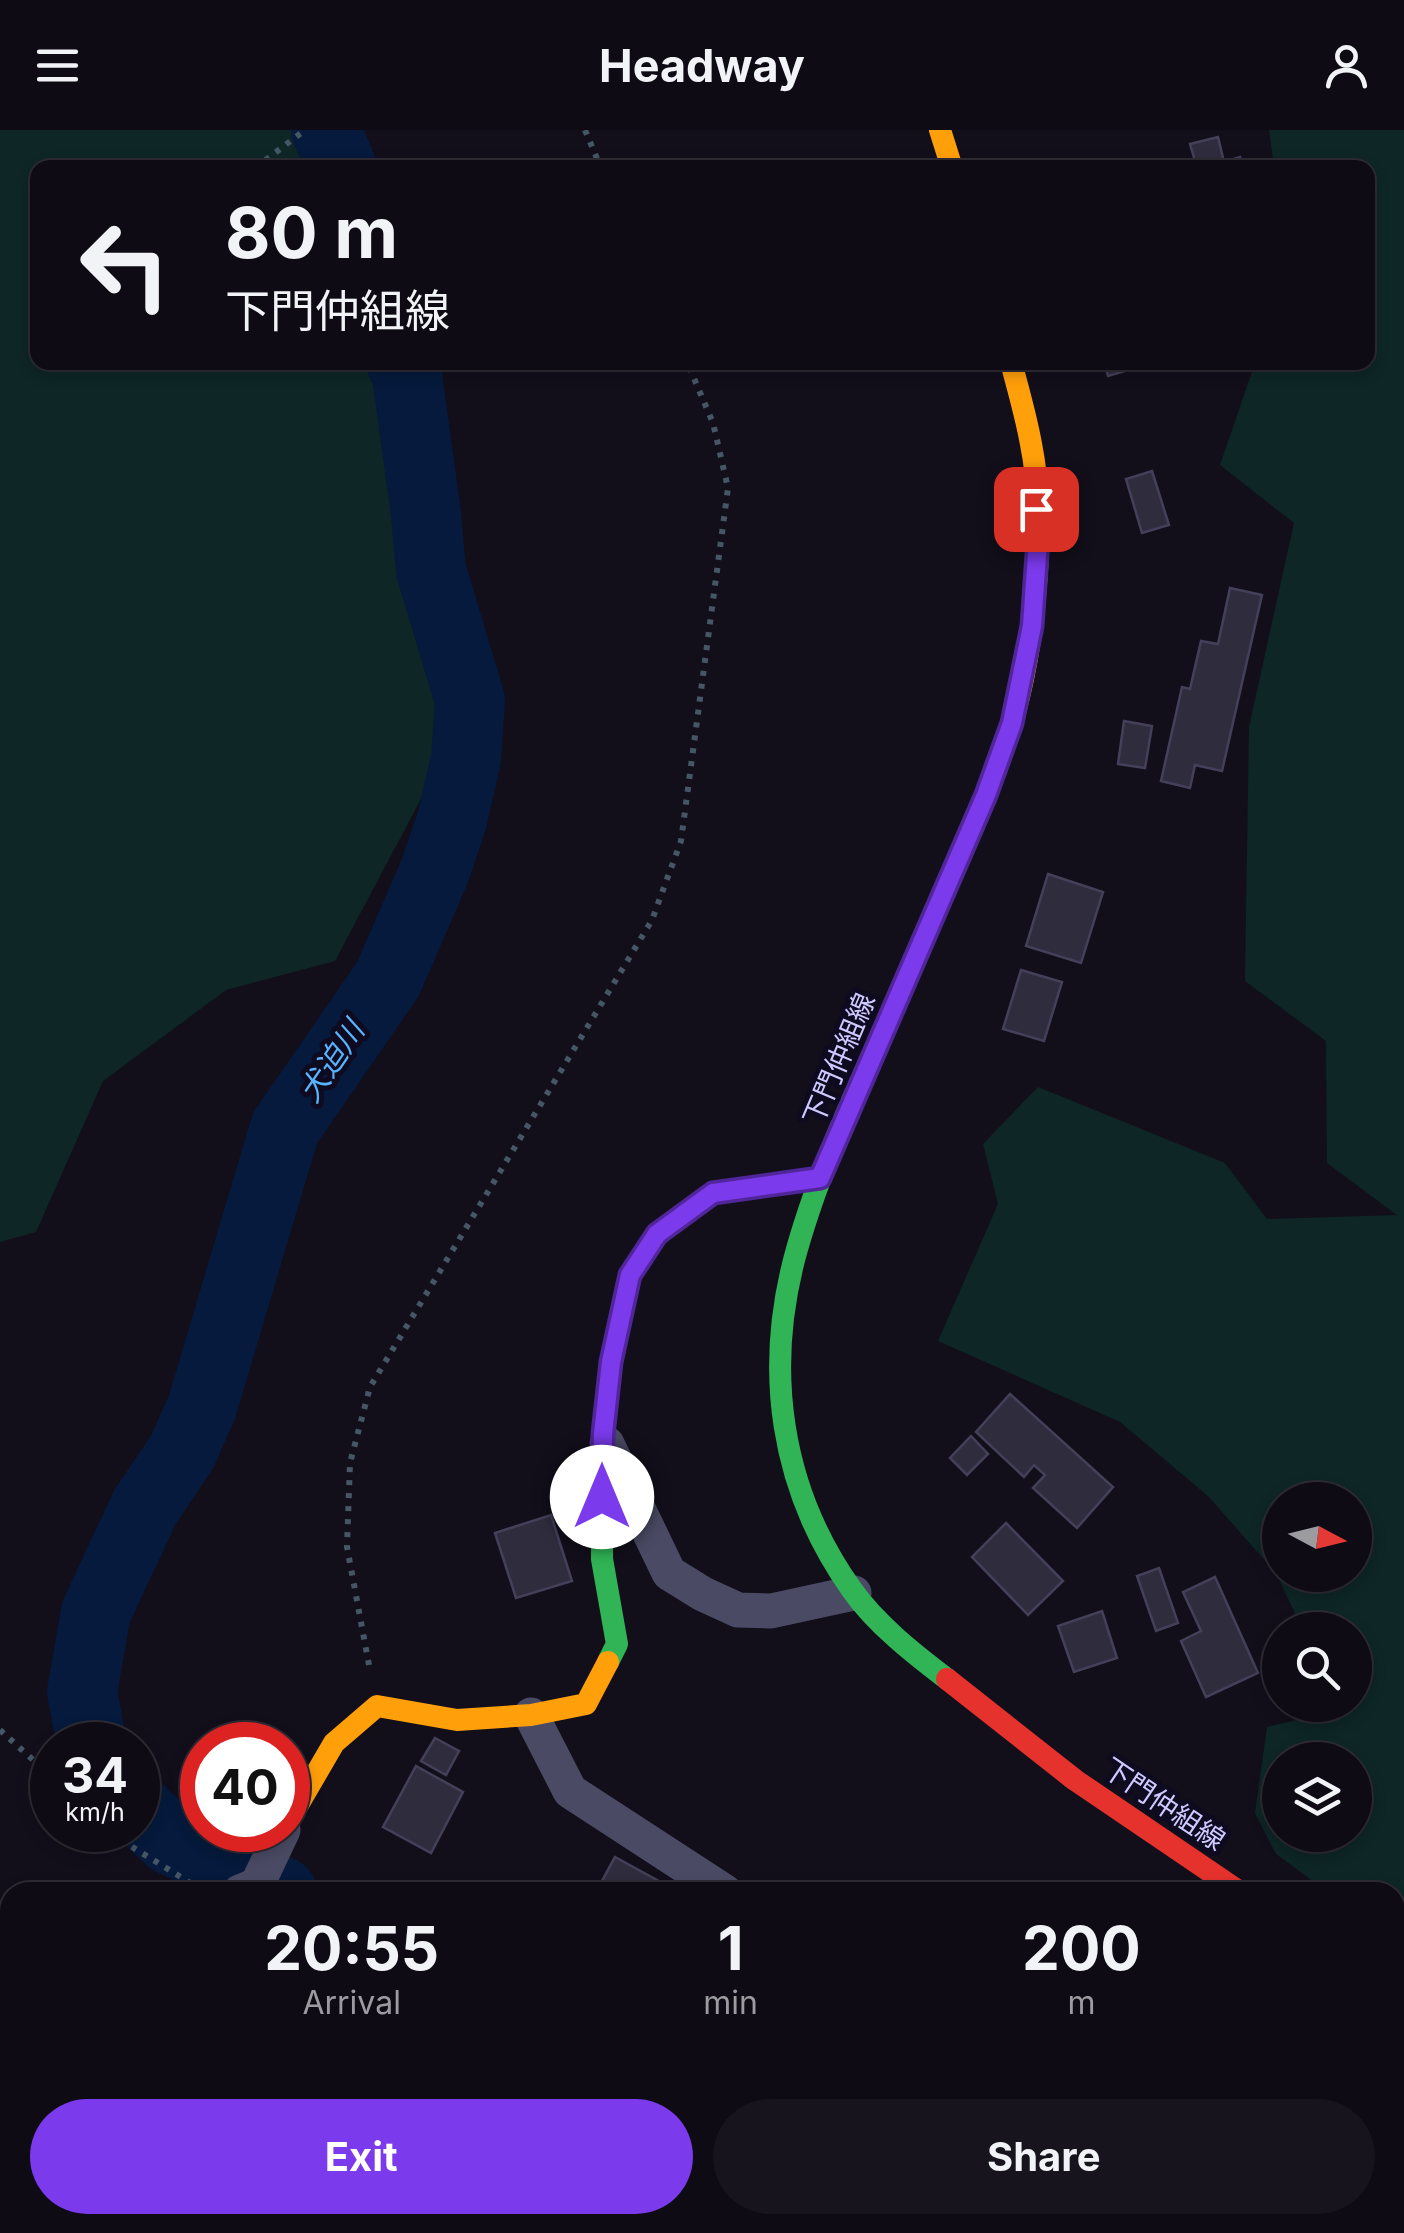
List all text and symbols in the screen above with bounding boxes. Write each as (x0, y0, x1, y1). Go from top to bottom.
icon: menu (30, 38, 85, 93)
text: Headway (599, 38, 805, 93)
icon: person (1319, 38, 1374, 93)
text: 80 m (225, 190, 398, 275)
icon: left (60, 200, 190, 330)
text: 下門仲組線 (225, 283, 450, 338)
pin (994, 467, 1079, 552)
icon: arrive (1009, 482, 1064, 537)
street label: 下門仲組線 (796, 988, 882, 1130)
water label: 犬迫川 (291, 1011, 373, 1108)
position arrow (550, 1445, 654, 1549)
north arrow (1262, 1482, 1372, 1592)
map controls (1262, 1482, 1372, 1852)
button: search (1262, 1612, 1372, 1722)
speed limit sign: 40 (180, 1722, 310, 1852)
button: layers (1262, 1742, 1372, 1852)
text: 34 (62, 1745, 128, 1805)
street label: 下門仲組線 (1096, 1751, 1232, 1857)
text: km/h (65, 1797, 125, 1827)
text: 20:55 (264, 1912, 439, 1984)
text: 1 (718, 1912, 744, 1984)
text: 200 (1022, 1912, 1141, 1984)
text: Arrival (302, 1983, 401, 2022)
text: min (703, 1983, 758, 2022)
text: m (1067, 1983, 1095, 2022)
button: Exit (30, 2099, 693, 2214)
button: Share (713, 2099, 1375, 2214)

